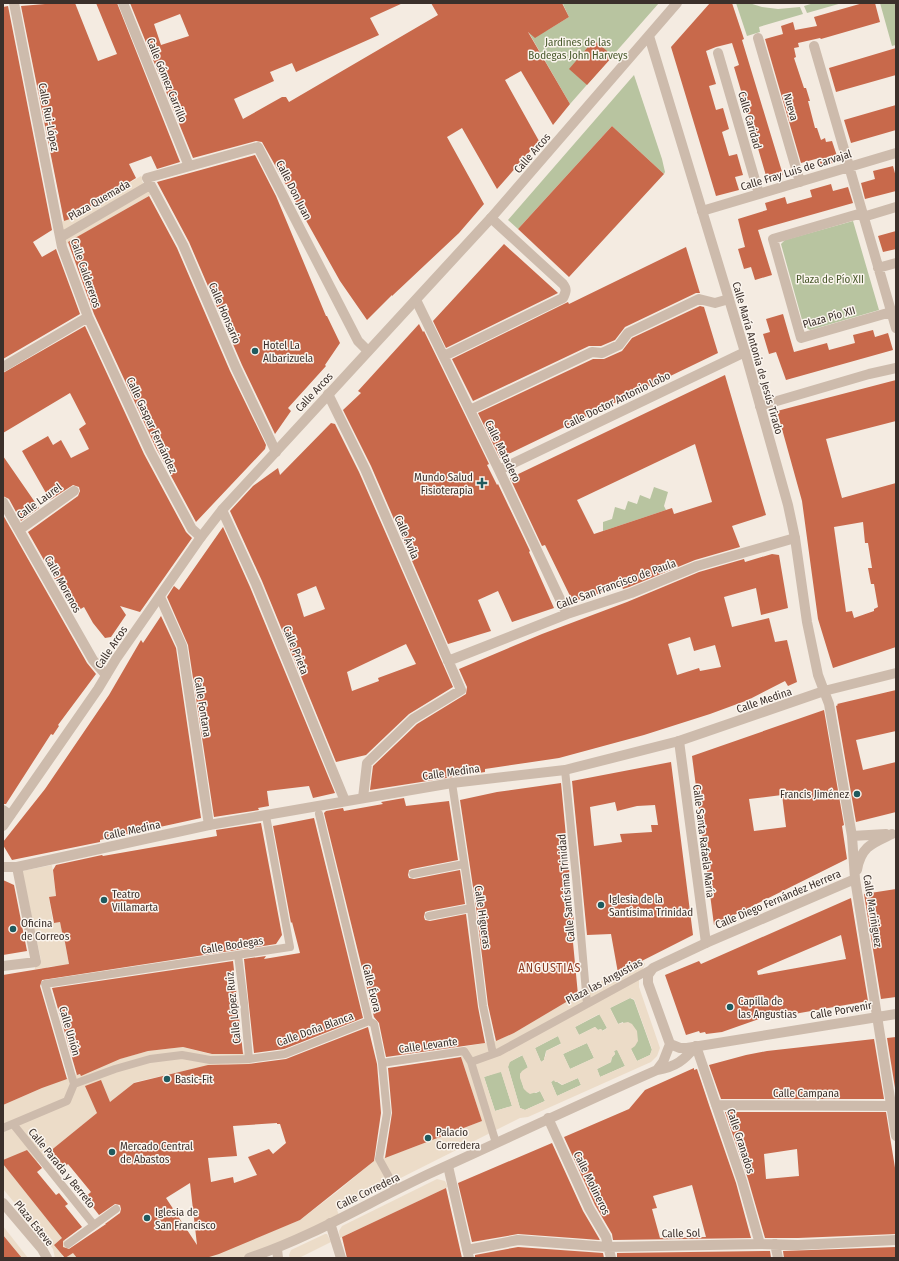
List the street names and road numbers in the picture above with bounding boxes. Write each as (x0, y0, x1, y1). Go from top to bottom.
street label: Calle Gómez Carrillo (144, 36, 190, 125)
street label: Calle Rui-López (36, 82, 62, 153)
street label: Calle Caridad (735, 90, 764, 150)
street label: Nueva (780, 92, 801, 122)
street label: Calle Arcos (511, 130, 553, 176)
street label: Calle Fray Luis de Carvajal (739, 147, 853, 194)
street label: Calle Don Juan (273, 158, 314, 222)
street label: Plaza Quemada (66, 177, 133, 223)
street label: Calle Caldereros (68, 237, 104, 310)
street label: Calle María Antonia de Jesús Tirado (729, 280, 786, 436)
street label: Calle Honsario (206, 281, 243, 346)
street label: Plaza Pío XII (801, 304, 857, 331)
street label: Calle Doctor Antonio Lobo (562, 369, 673, 432)
street label: Calle Arcos (293, 370, 336, 415)
street label: Calle Gaspar Fernández (124, 375, 180, 476)
street label: Calle Matadero (482, 418, 523, 484)
street label: Calle Laurel (14, 481, 64, 522)
street label: Calle Ávila (392, 513, 422, 561)
street label: Calle Morenos (42, 553, 84, 615)
street label: Calle San Francisco de Paula (555, 557, 678, 612)
street label: Calle Arcos (92, 623, 131, 671)
street label: Calle Prieta (280, 624, 311, 676)
street label: Calle Fontana (191, 676, 214, 738)
street label: Calle Medina (735, 685, 794, 716)
street label: Calle Medina (422, 762, 481, 783)
street label: Calle Santa Rafaela María (690, 784, 717, 898)
street label: Calle Medina (103, 818, 162, 843)
street label: Calle Santísima Trinidad (555, 833, 578, 943)
street label: Calle Diego Fernández Herrera (713, 867, 843, 932)
street label: Calle Mariñiguez (860, 874, 885, 949)
street label: Calle Higueras (472, 885, 493, 950)
street label: Calle Bodegas (200, 934, 264, 957)
street label: Plaza las Angustias (564, 956, 645, 1007)
street label: Calle Évora (359, 963, 385, 1013)
street label: Calle López Ruiz (223, 971, 244, 1044)
street label: Calle Porvenir (809, 999, 873, 1022)
street label: Calle Unión (56, 1005, 83, 1058)
street label: Calle Doña Blanca (275, 1010, 355, 1049)
street label: Calle Levante (398, 1035, 458, 1056)
street label: Calle Campana (773, 1087, 839, 1100)
street label: Calle Granados (724, 1107, 757, 1175)
street label: Calle Parada y Berreto (25, 1126, 98, 1211)
street label: Calle Molineros (571, 1149, 613, 1217)
street label: Calle Corredera (334, 1171, 402, 1212)
street label: Plaza Esteve (11, 1198, 56, 1249)
street label: Calle Sol (662, 1227, 701, 1240)

